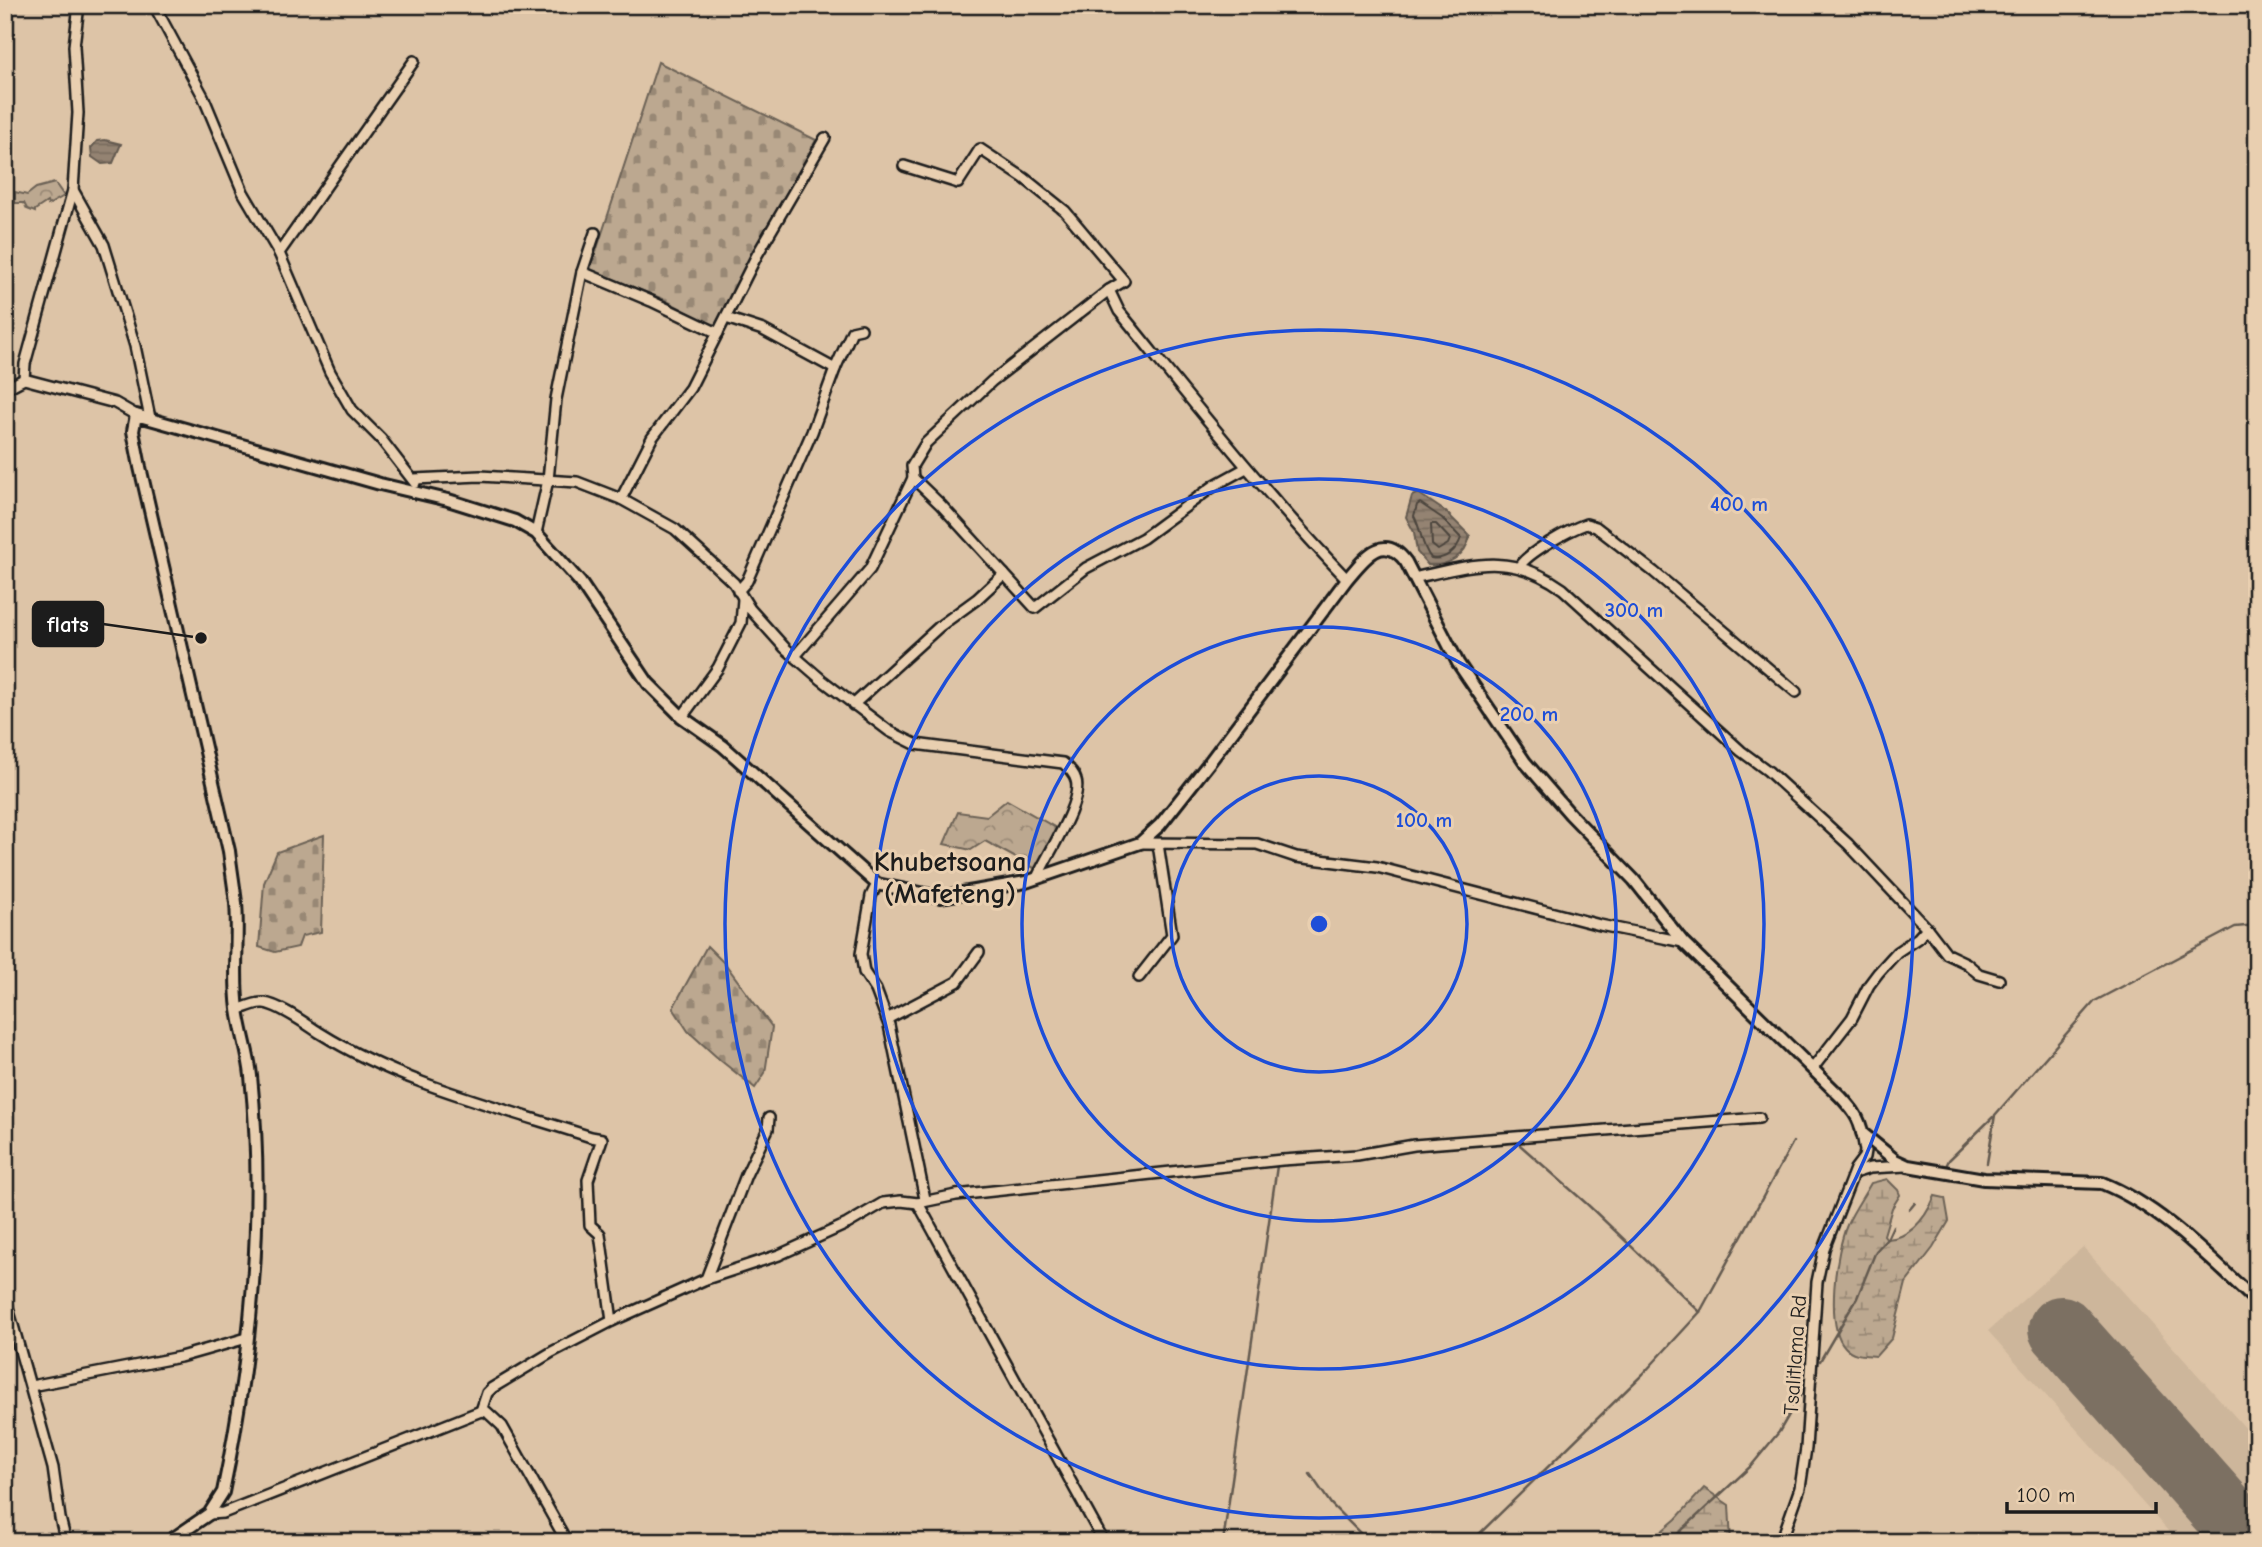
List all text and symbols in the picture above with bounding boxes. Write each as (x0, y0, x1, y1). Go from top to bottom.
text: 400 m (1710, 492, 1768, 516)
text: 300 m (1605, 598, 1663, 622)
callout: flats (33, 602, 103, 646)
text: flats (46, 611, 89, 638)
text: 200 m (1500, 702, 1558, 726)
text: 100 m (1396, 808, 1452, 832)
district label: Khubetsoana (Mafeteng) (874, 846, 1026, 910)
centre of rings (1307, 912, 1331, 936)
street label: Tsalitlama Rd (1779, 1294, 1811, 1416)
scale bar (2007, 1470, 2155, 1514)
text: 100 m (2017, 1483, 2075, 1507)

